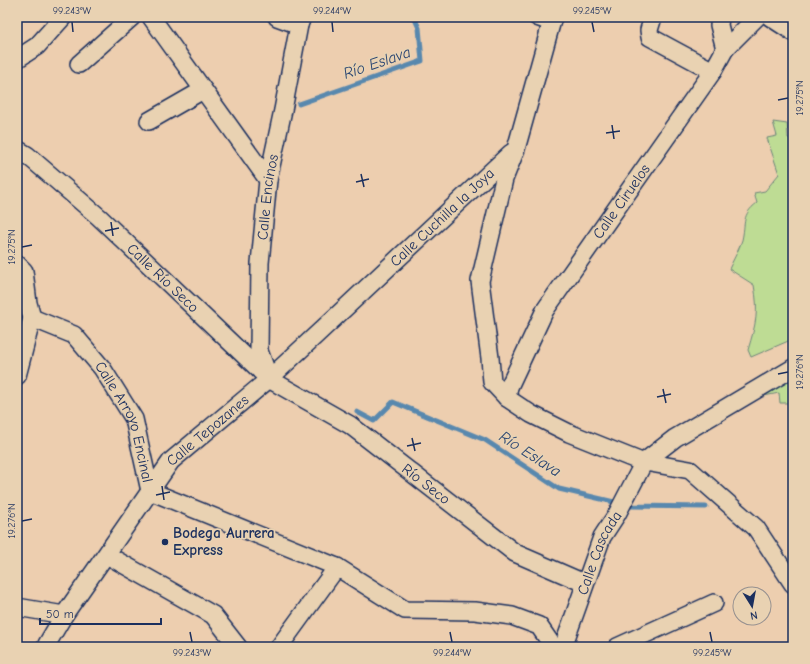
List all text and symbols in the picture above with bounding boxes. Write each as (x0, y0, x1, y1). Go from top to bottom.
text: 99.243°W (53, 5, 92, 17)
text: 99.244°W (313, 5, 351, 17)
text: 99.245°W (573, 5, 612, 17)
water label: Río Eslava (341, 43, 413, 83)
text: 19.275°N (794, 80, 806, 116)
street label: Calle Encinos (253, 152, 282, 241)
street label: Calle Ciruelos (589, 160, 654, 242)
street label: Calle Cuchilla la Joya (386, 164, 498, 270)
text: 19.275°N (6, 229, 18, 265)
street label: Calle Río Seco (123, 240, 203, 316)
text: 19.276°N (794, 354, 806, 390)
street label: Calle Arroyo Encinal (91, 357, 157, 484)
street label: Calle Tepozanes (163, 391, 252, 470)
water label: Río Eslava (496, 427, 564, 481)
street label: Río Seco (398, 460, 454, 508)
text: 19.276°N (6, 503, 18, 539)
street label: Calle Cascada (573, 508, 626, 597)
place label: Bodega Aurrera Express (173, 524, 275, 559)
marker: Bodega Aurrera Express (160, 537, 170, 547)
north arrow (732, 586, 772, 626)
scale bar (40, 600, 161, 626)
text: 50 m (46, 607, 74, 621)
text: N (749, 608, 759, 622)
text: 99.243°W (173, 647, 212, 659)
text: 99.244°W (433, 647, 471, 659)
text: 99.245°W (693, 647, 732, 659)

